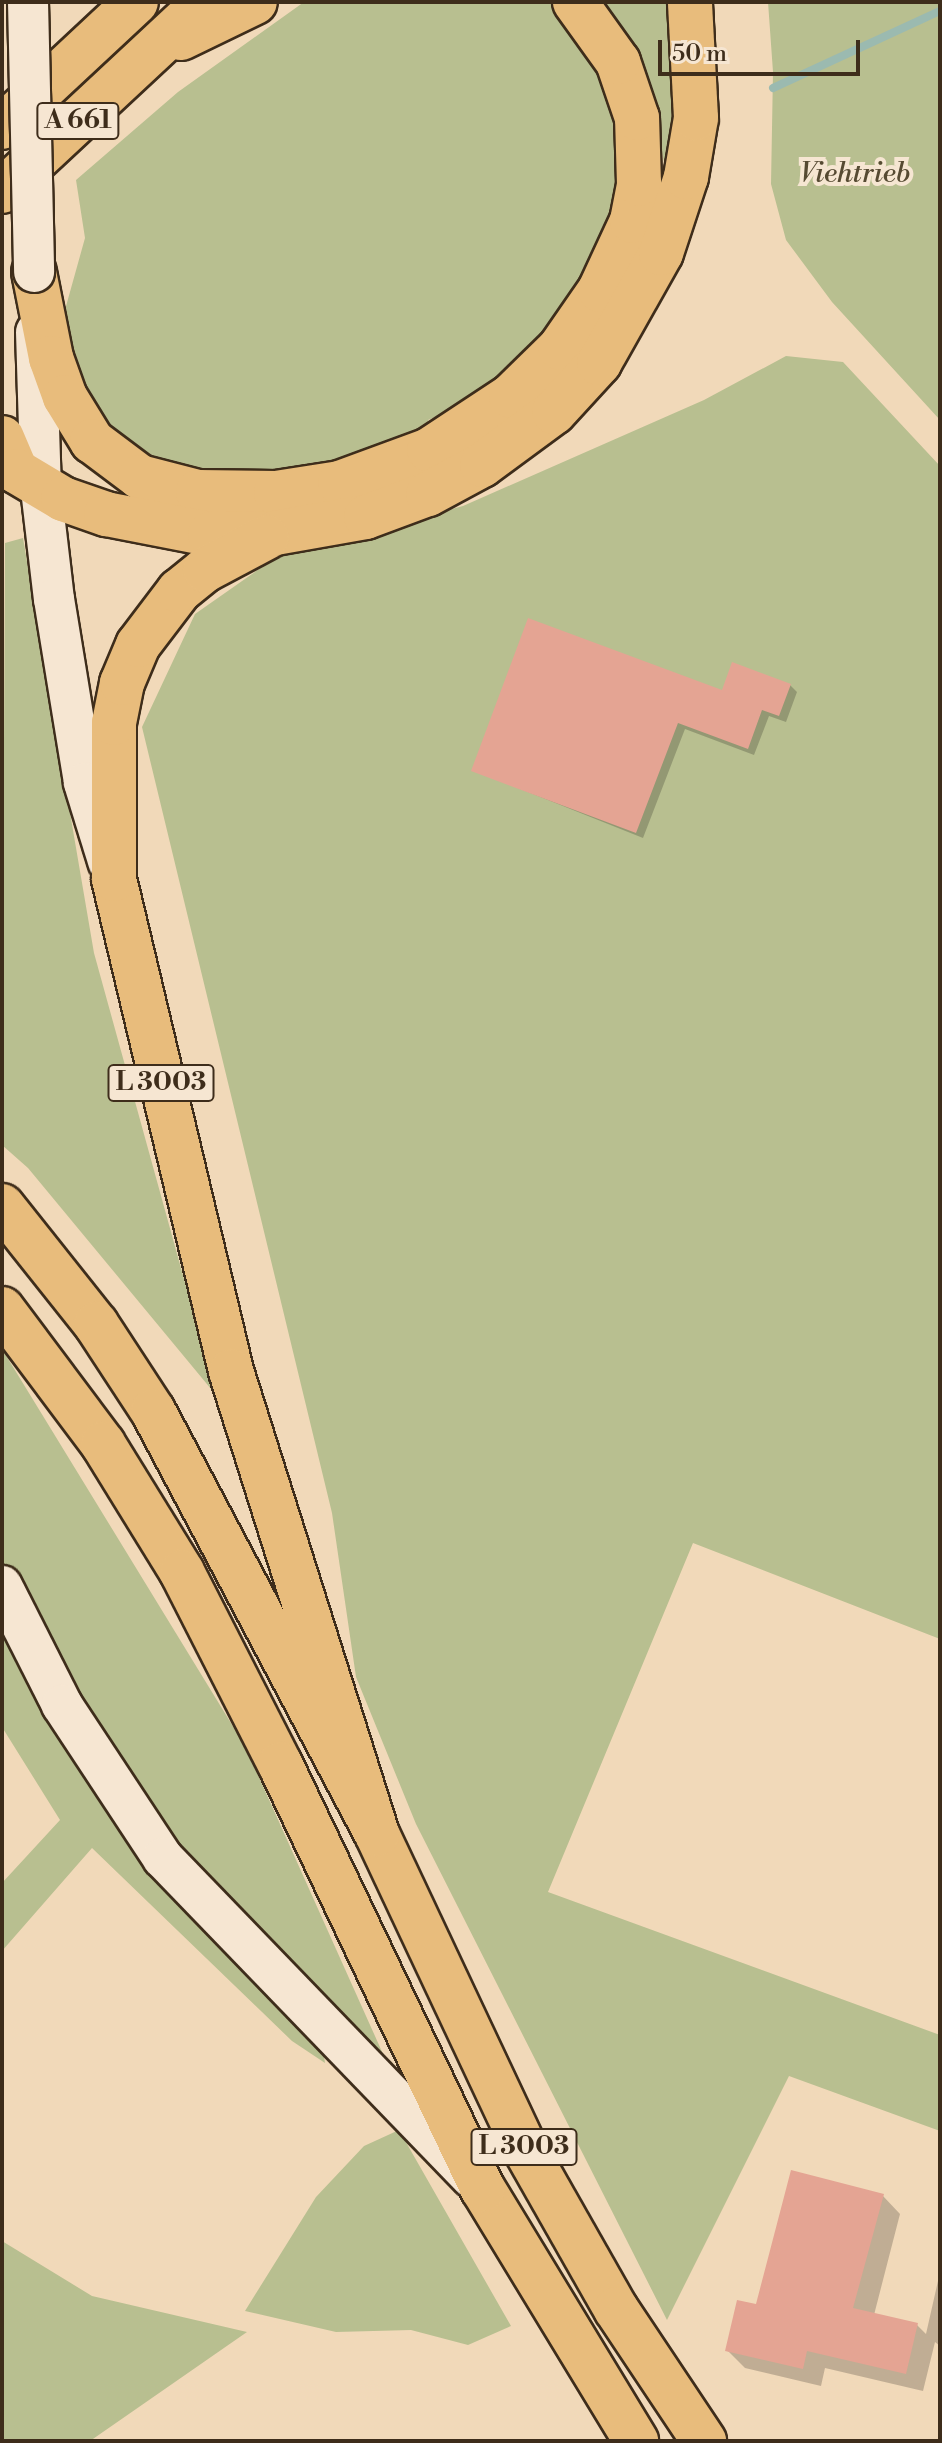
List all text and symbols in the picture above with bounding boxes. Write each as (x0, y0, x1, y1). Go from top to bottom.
scale bar (662, 24, 864, 74)
text: 50 m (672, 39, 727, 69)
road number: A 661 (36, 99, 120, 143)
park label: Viehtrieb (800, 157, 910, 191)
road number: L 3003 (107, 1061, 215, 1105)
road number: L 3003 (470, 2125, 578, 2169)

